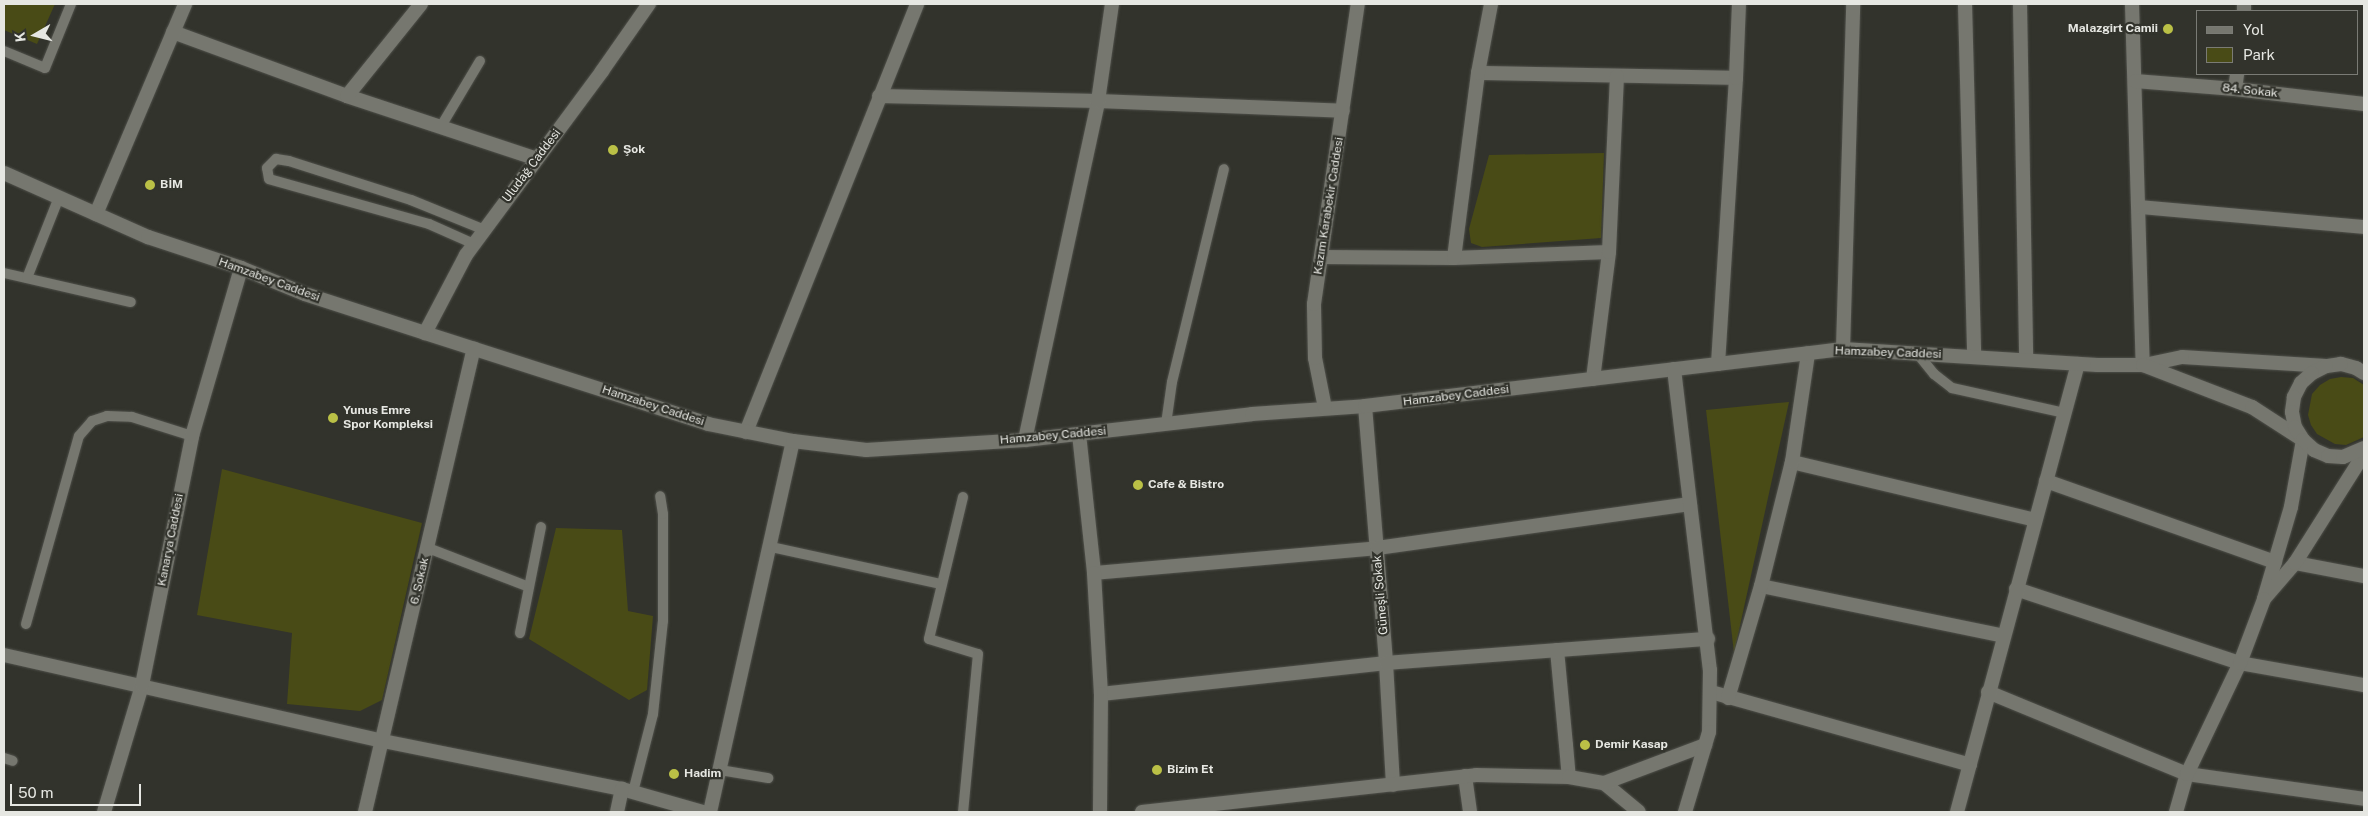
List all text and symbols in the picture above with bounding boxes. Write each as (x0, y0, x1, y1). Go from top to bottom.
north arrow (10, 10, 60, 60)
legend (2196, 10, 2358, 75)
text: Yol (2243, 21, 2264, 38)
place label: Malazgirt Camii (2068, 22, 2158, 36)
marker: Malazgirt Camii (2162, 23, 2174, 35)
text: K (12, 31, 29, 43)
text: Park (2243, 46, 2275, 63)
street label: 84. Sokak (2222, 81, 2278, 101)
street label: Uludağ Caddesi (500, 127, 564, 205)
street label: Kazım Karabekir Caddesi (1311, 136, 1347, 276)
place label: Şok (623, 143, 645, 157)
marker: Şok (607, 144, 619, 156)
place label: BİM (160, 178, 183, 192)
marker: BİM (144, 179, 156, 191)
street label: Hamzabey Caddesi (216, 255, 322, 305)
street label: Hamzabey Caddesi (1834, 344, 1942, 362)
street label: Hamzabey Caddesi (1402, 382, 1510, 410)
street label: Hamzabey Caddesi (600, 383, 706, 429)
place label: Yunus Emre Spor Kompleksi (343, 404, 433, 432)
marker: Yunus Emre Spor Kompleksi (327, 412, 339, 424)
street label: Hamzabey Caddesi (999, 424, 1107, 448)
place label: Cafe & Bistro (1148, 478, 1224, 492)
marker: Cafe & Bistro (1132, 479, 1144, 491)
street label: Kanarya Caddesi (155, 493, 187, 587)
street label: Güneşli Sokak (1370, 555, 1392, 635)
street label: 6. Sokak (408, 556, 432, 606)
place label: Demir Kasap (1595, 738, 1668, 752)
marker: Demir Kasap (1579, 739, 1591, 751)
place label: Bizim Et (1167, 763, 1213, 777)
marker: Bizim Et (1151, 764, 1163, 776)
place label: Hadim (684, 767, 721, 781)
marker: Hadim (668, 768, 680, 780)
scale bar (12, 774, 144, 806)
text: 50 m (18, 784, 53, 801)

